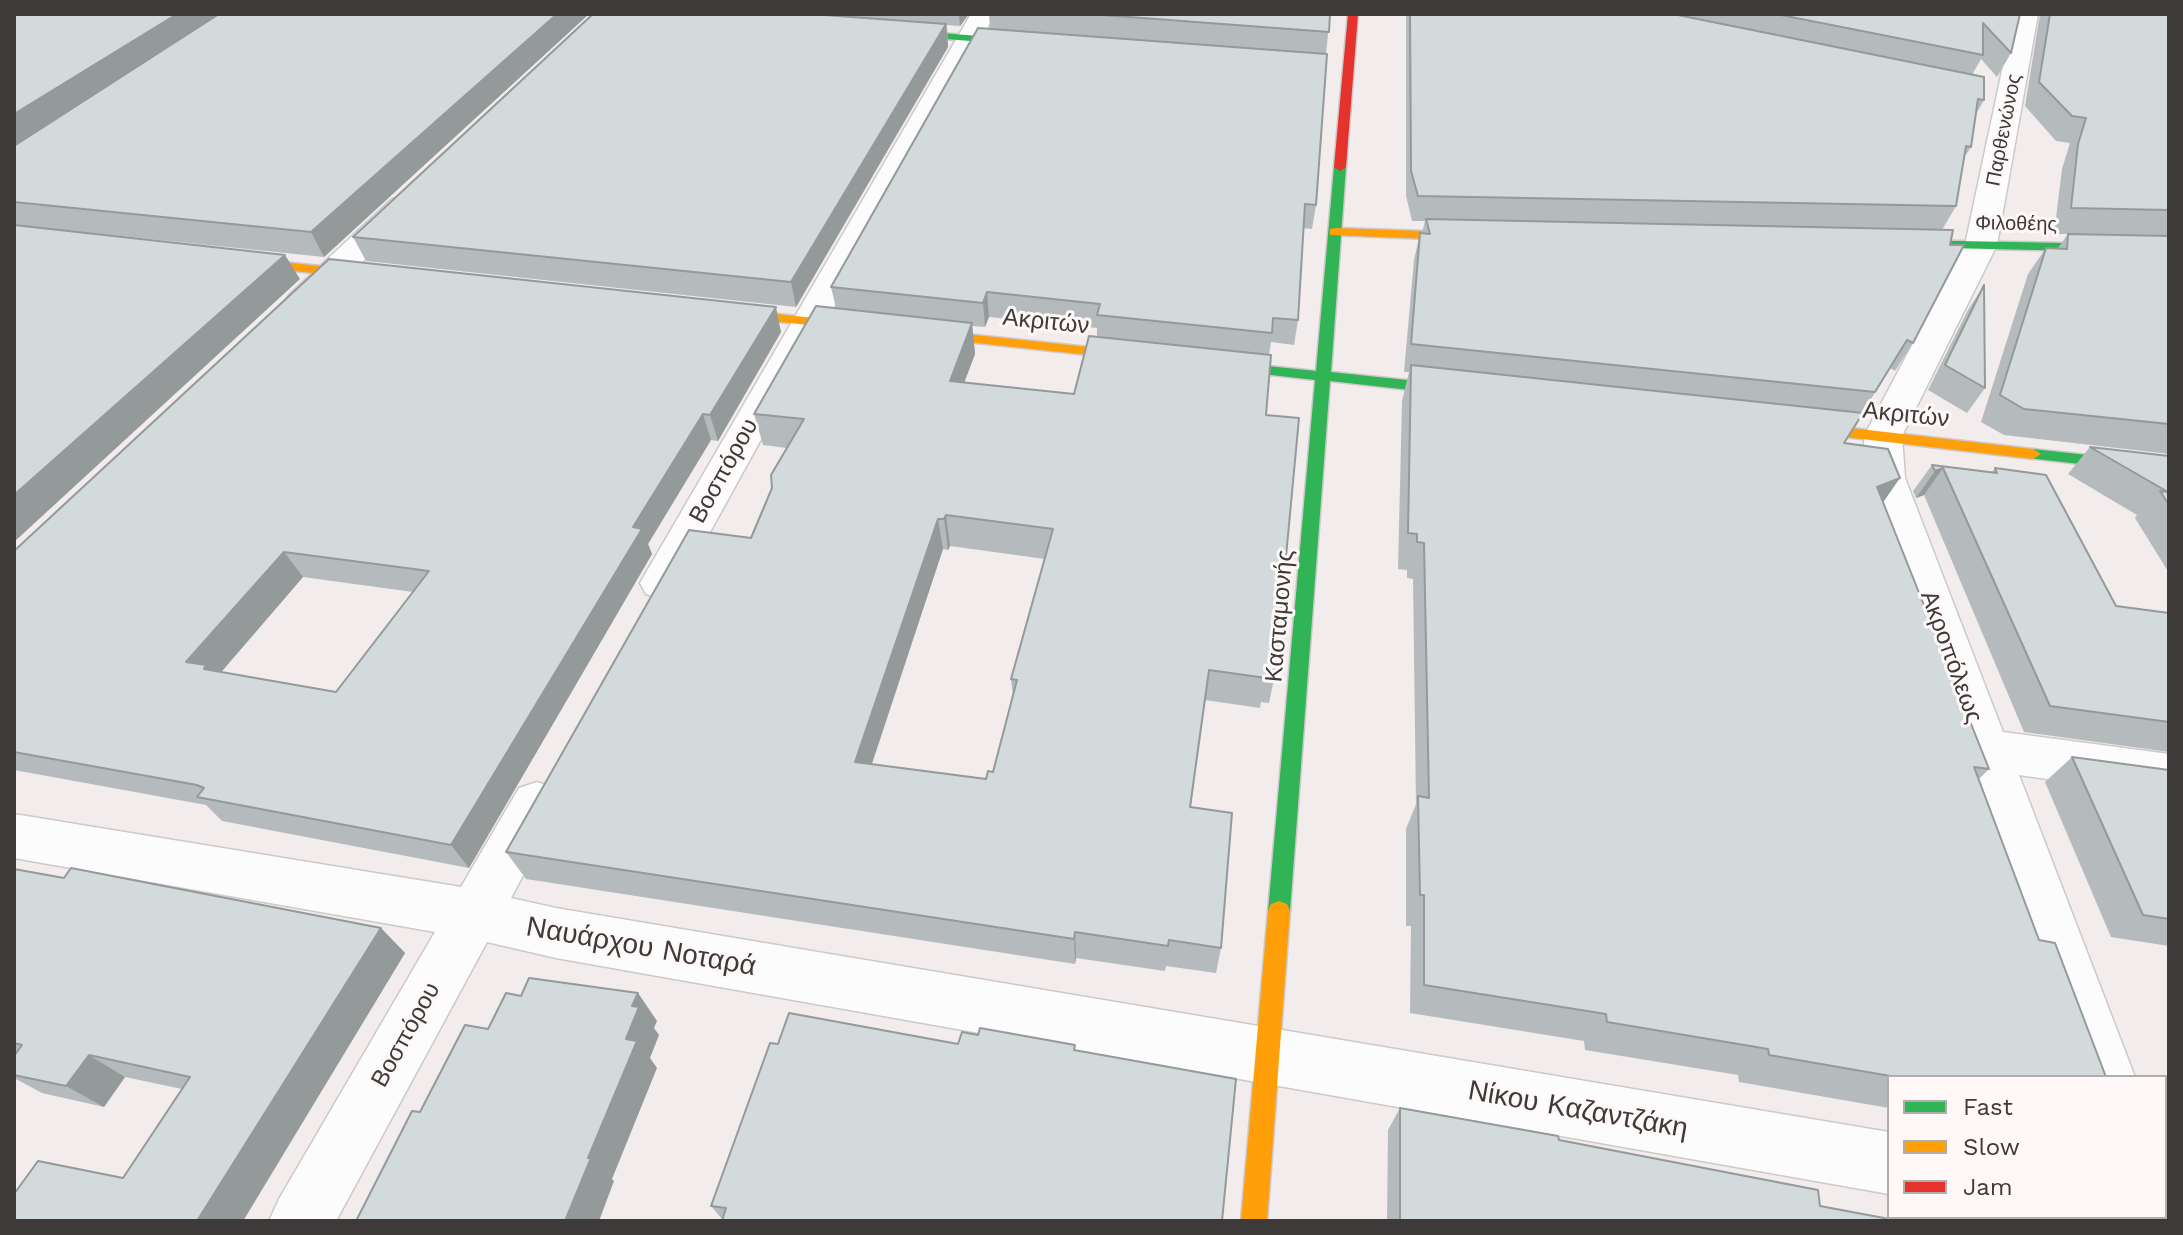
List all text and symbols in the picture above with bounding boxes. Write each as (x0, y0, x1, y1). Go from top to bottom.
street label: Παρθενώνος (1981, 72, 2027, 188)
street label: Φιλοθέης (1975, 211, 2057, 237)
street label: Ακριτών (1001, 303, 1091, 341)
street label: Ακριτών (1861, 396, 1951, 434)
street label: Βοσπόρου (683, 414, 765, 528)
street label: Κασταμονής (1260, 549, 1300, 683)
street label: Ακροπόλεως (1914, 587, 1988, 727)
street label: Ναυάρχου Νοταρά (524, 910, 758, 984)
street label: Βοσπόρου (365, 978, 447, 1092)
street label: Νίκου Καζαντζάκη (1465, 1074, 1691, 1146)
legend (1887, 1075, 2167, 1219)
text: Fast (1963, 1093, 2013, 1121)
text: Slow (1963, 1133, 2020, 1161)
text: Jam (1963, 1173, 2013, 1201)

